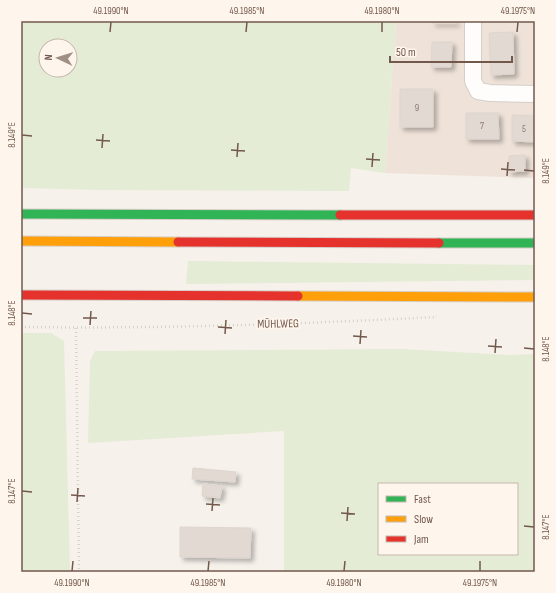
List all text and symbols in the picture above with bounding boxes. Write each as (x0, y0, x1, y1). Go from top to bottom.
text: 49.1990°N (93, 5, 129, 17)
text: 49.1985°N (230, 5, 264, 17)
text: 49.1980°N (364, 5, 400, 17)
text: 49.1975°N (501, 5, 535, 17)
north arrow (38, 38, 78, 78)
scale bar (390, 38, 512, 64)
text: 50 m (396, 45, 416, 60)
text: N (42, 54, 55, 61)
house number: 9 (415, 102, 419, 114)
house number: 7 (480, 120, 484, 132)
text: 8.149°E (6, 122, 18, 148)
house number: 5 (522, 123, 526, 135)
text: 8.149°E (540, 158, 552, 184)
text: 8.148°E (6, 300, 18, 326)
street label: MÜHLWEG (257, 316, 299, 332)
text: 8.148°E (540, 336, 552, 362)
text: 8.147°E (6, 478, 18, 504)
legend (378, 483, 518, 555)
text: Fast (414, 492, 431, 507)
text: Slow (414, 512, 433, 527)
text: 8.147°E (540, 514, 552, 540)
text: Jam (413, 532, 429, 547)
text: 49.1990°N (54, 577, 90, 589)
text: 49.1985°N (191, 577, 225, 589)
text: 49.1980°N (326, 577, 362, 589)
text: 49.1975°N (463, 577, 497, 589)

